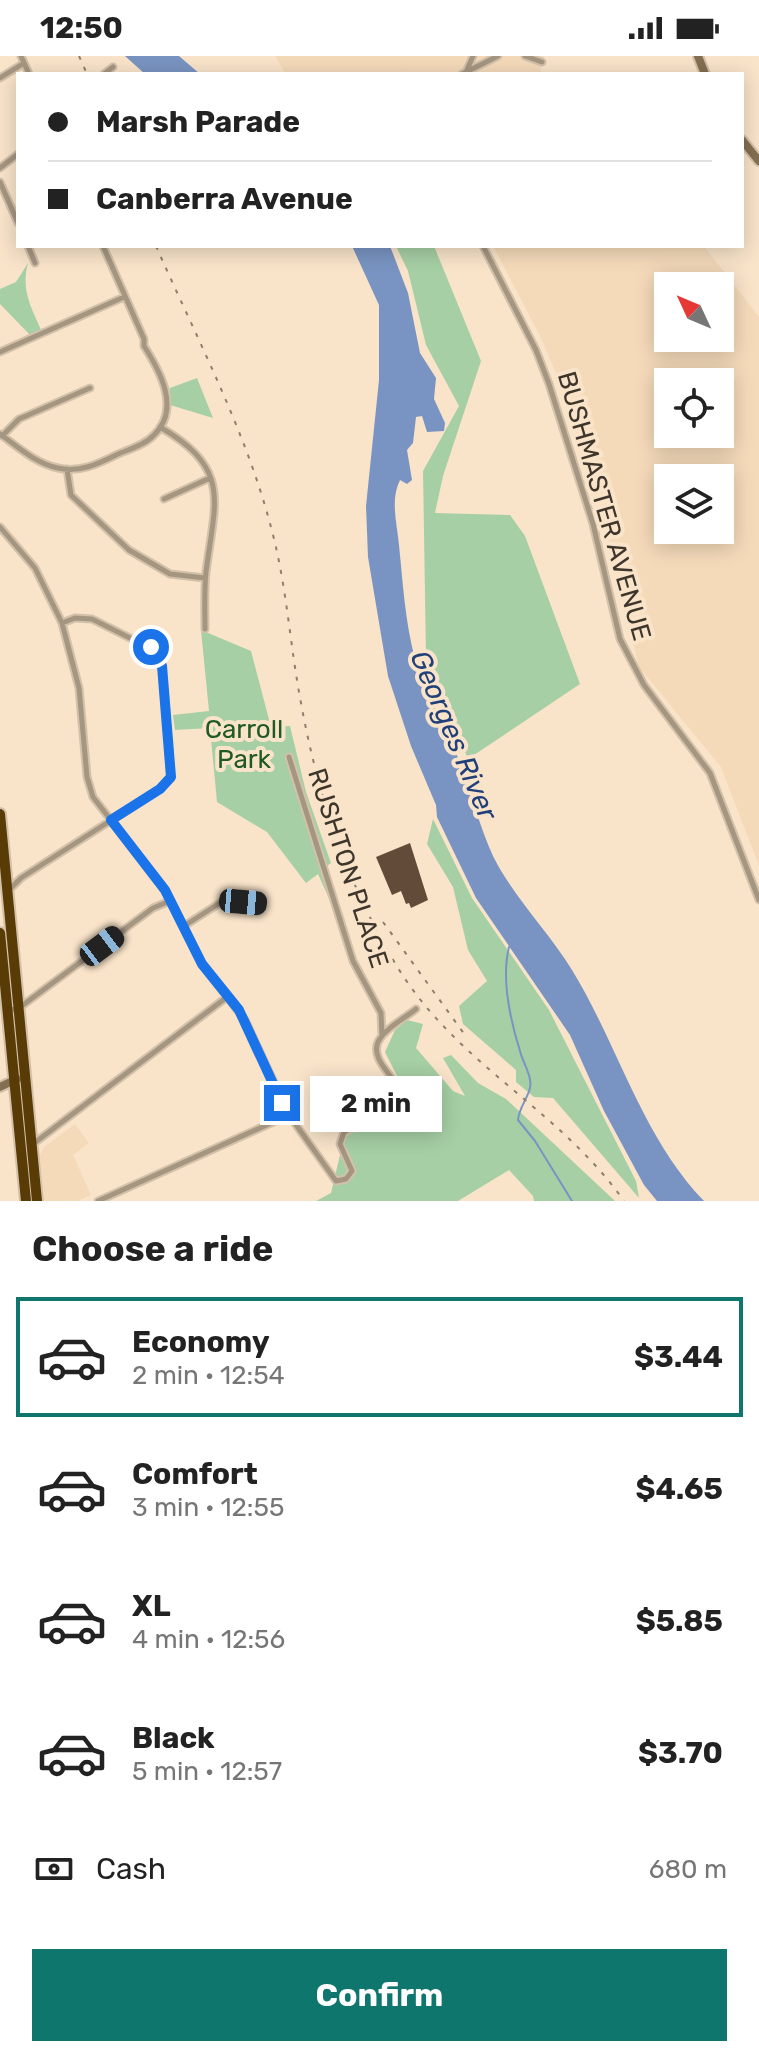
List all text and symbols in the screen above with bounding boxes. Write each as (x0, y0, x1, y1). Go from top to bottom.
text: 12:50 (40, 10, 123, 46)
text: Marsh Parade (96, 104, 300, 140)
text: Canberra Avenue (96, 181, 353, 217)
north arrow (654, 272, 734, 352)
map controls (654, 272, 734, 544)
street label: BUSHMASTER AVENUE (551, 368, 657, 644)
button: locate (654, 368, 734, 448)
button: layers (654, 464, 734, 544)
route start (133, 629, 169, 665)
water label: Georges River (403, 645, 505, 826)
park label: Carroll Park (205, 714, 283, 775)
street label: RUSHTON PLACE (301, 764, 395, 972)
car (218, 888, 268, 916)
car (76, 922, 128, 970)
callout: 2 min (310, 1075, 442, 1131)
route end (264, 1085, 300, 1121)
text: 2 min (341, 1088, 411, 1119)
text: Choose a ride (32, 1227, 273, 1270)
icon: car (36, 1321, 108, 1393)
text: Economy (132, 1324, 270, 1360)
text: $3.44 (634, 1339, 723, 1375)
text: 2 min · 12:54 (132, 1360, 285, 1391)
icon: car (36, 1453, 108, 1525)
text: Comfort (132, 1456, 258, 1492)
text: $4.65 (635, 1471, 723, 1507)
text: 3 min · 12:55 (132, 1492, 284, 1523)
icon: car (36, 1585, 108, 1657)
text: XL (132, 1588, 171, 1624)
text: $5.85 (636, 1603, 723, 1639)
text: 4 min · 12:56 (132, 1624, 285, 1655)
icon: car (36, 1717, 108, 1789)
text: Black (132, 1720, 215, 1756)
text: $3.70 (638, 1735, 723, 1771)
text: 5 min · 12:57 (132, 1756, 282, 1787)
icon: cash (32, 1847, 76, 1891)
text: Cash (96, 1851, 166, 1887)
text: 680 m (649, 1854, 727, 1885)
button: Confirm (32, 1949, 727, 2041)

